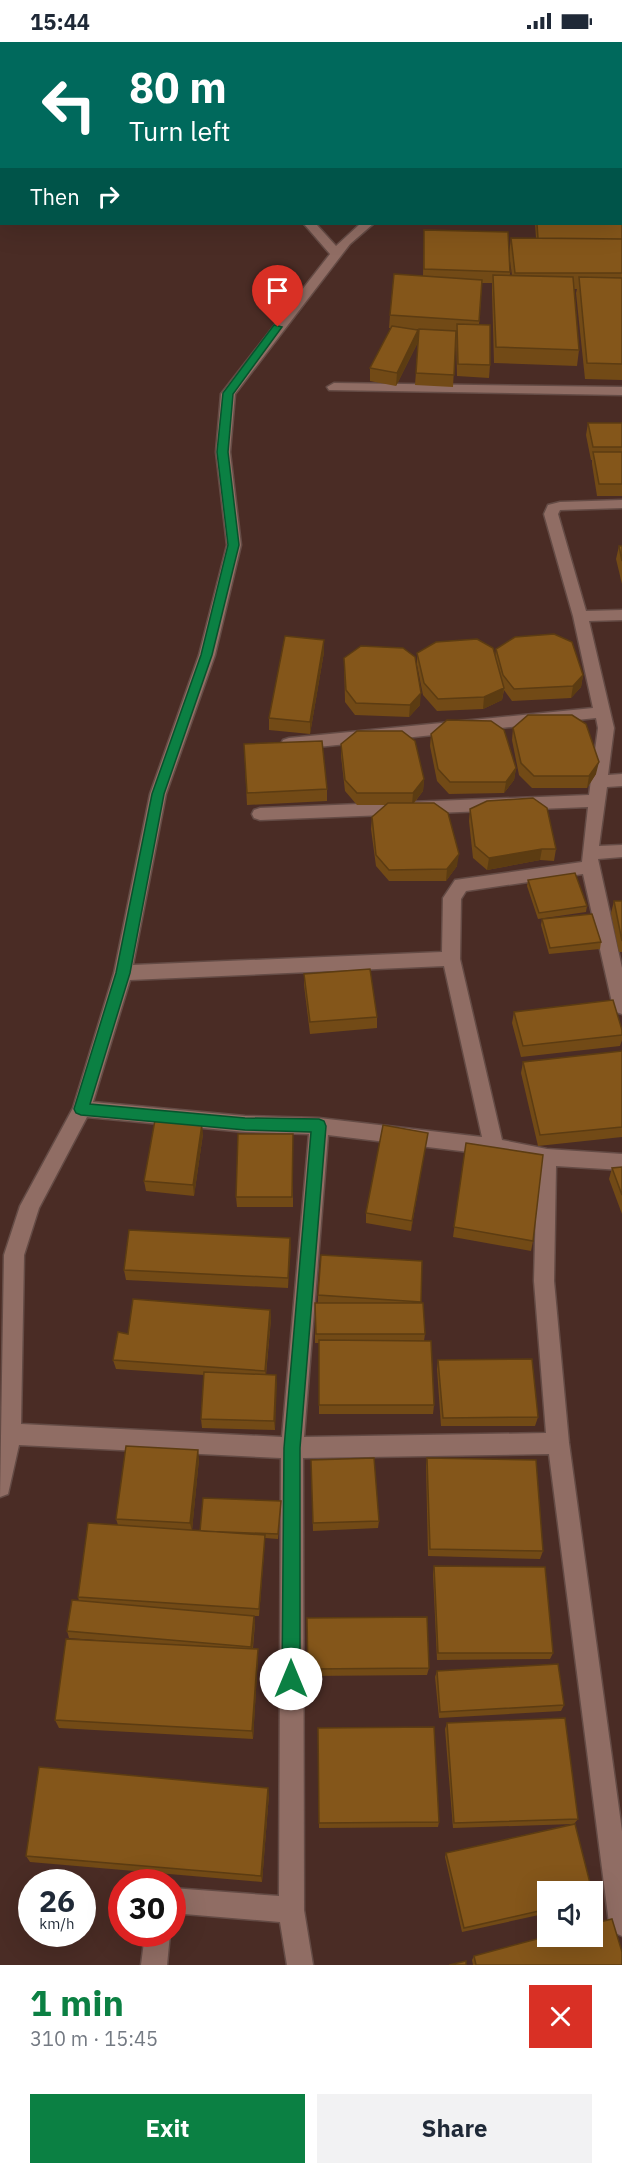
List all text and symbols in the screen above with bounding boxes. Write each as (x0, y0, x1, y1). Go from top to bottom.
text: 15:44 (30, 7, 90, 36)
text: 80 m (129, 60, 227, 115)
icon: left (30, 66, 108, 144)
text: Turn left (129, 113, 230, 148)
icon: right (92, 180, 125, 213)
text: Then (30, 182, 80, 211)
pin (252, 265, 303, 327)
icon: arrive (261, 274, 294, 307)
position arrow (259, 1647, 323, 1711)
speed limit sign: 30 (108, 1869, 186, 1947)
text: 26 (39, 1881, 75, 1920)
map controls (537, 1881, 603, 1947)
button: sound (537, 1881, 603, 1947)
text: km/h (39, 1914, 75, 1933)
text: 1 min (30, 1979, 124, 2026)
button: close (529, 1985, 592, 2048)
text: 310 m · 15:45 (30, 2025, 158, 2052)
button: Exit (30, 2094, 305, 2163)
button: Share (317, 2094, 592, 2163)

